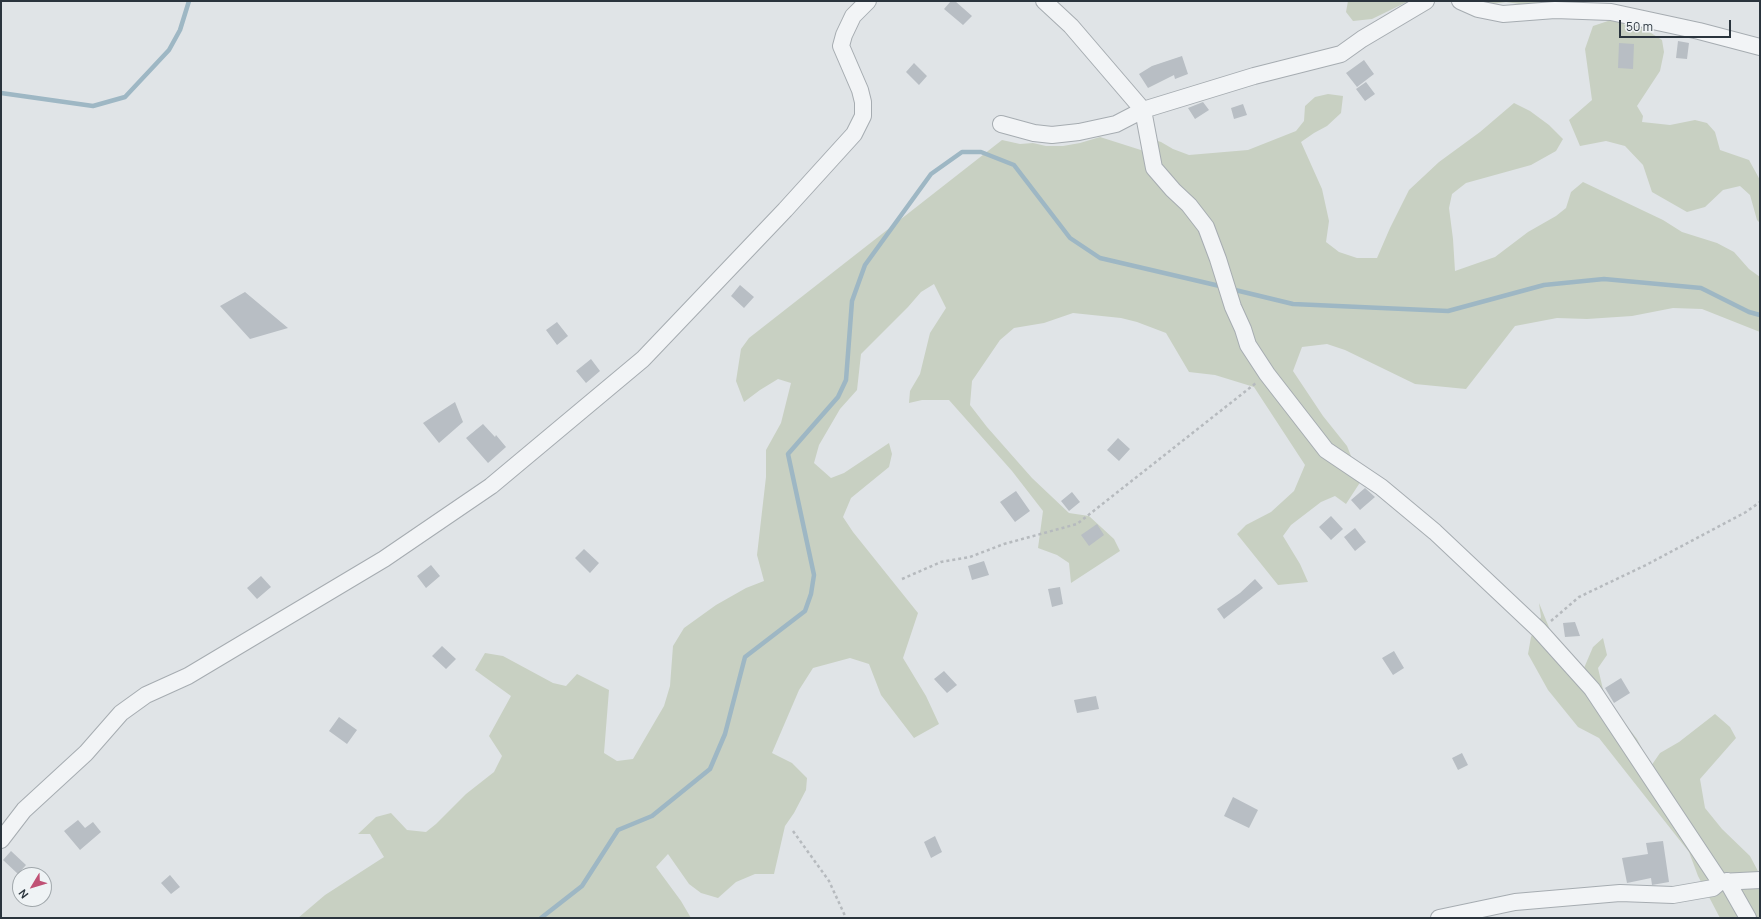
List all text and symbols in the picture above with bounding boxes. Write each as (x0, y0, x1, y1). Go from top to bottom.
scale bar (1621, 12, 1733, 38)
text: 50 m (1626, 18, 1653, 35)
north arrow (12, 867, 52, 907)
text: N (15, 886, 31, 902)

